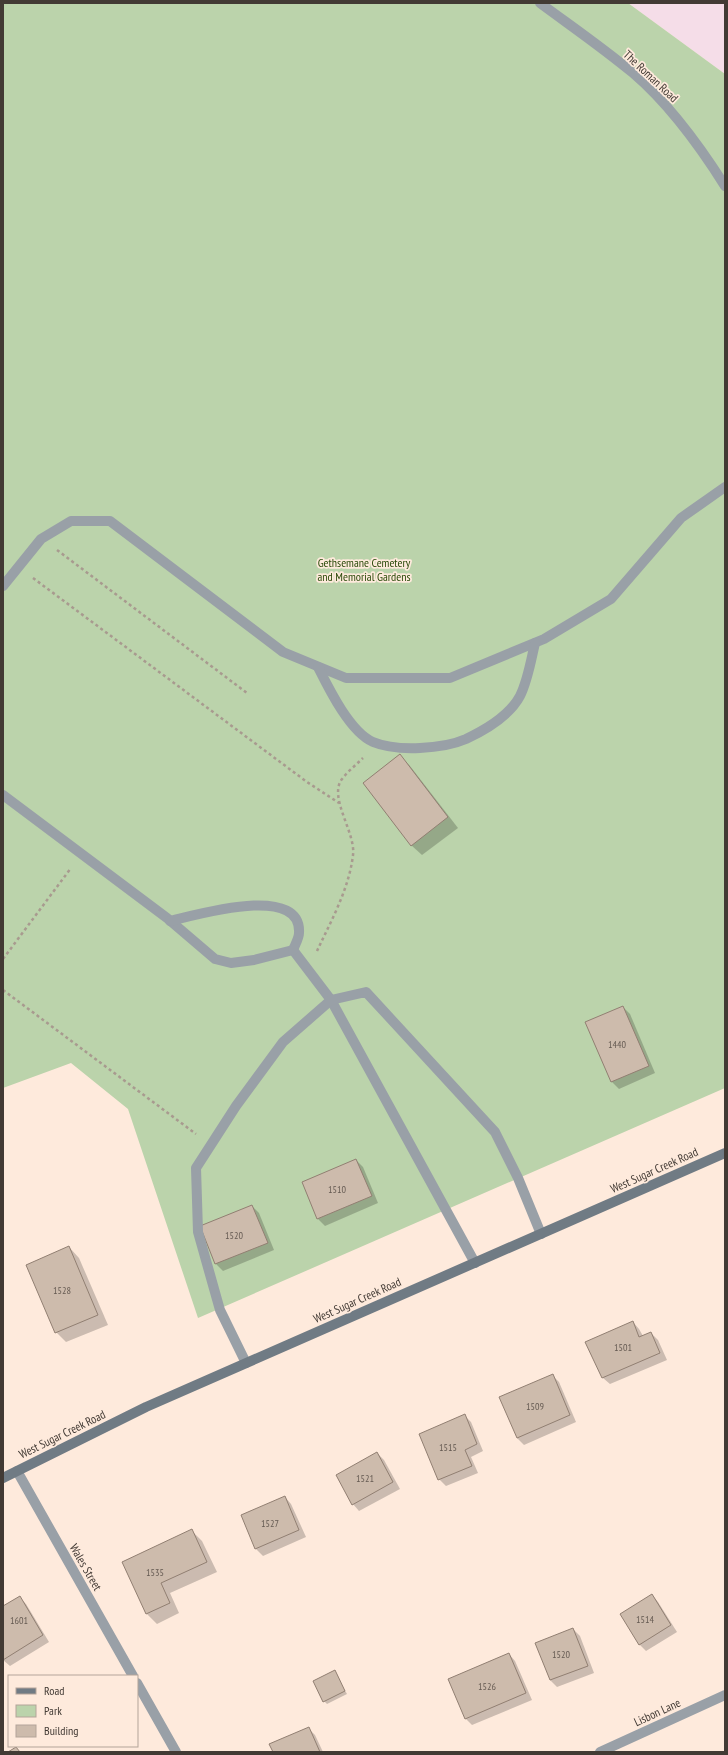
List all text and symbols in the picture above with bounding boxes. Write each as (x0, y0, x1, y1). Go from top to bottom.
street label: The Roman Road (620, 47, 682, 105)
park label: Gethsemane Cemetery and Memorial Gardens (318, 555, 411, 584)
house number: 1440 (608, 1038, 627, 1051)
street label: West Sugar Creek Road (608, 1144, 700, 1196)
house number: 1510 (328, 1183, 347, 1196)
house number: 1520 (225, 1229, 244, 1242)
street label: West Sugar Creek Road (311, 1274, 403, 1326)
house number: 1528 (53, 1284, 71, 1297)
house number: 1501 (614, 1341, 632, 1354)
house number: 1509 (526, 1400, 544, 1413)
street label: West Sugar Creek Road (16, 1407, 108, 1461)
house number: 1515 (439, 1441, 457, 1454)
house number: 1521 (356, 1472, 374, 1485)
house number: 1527 (261, 1517, 279, 1530)
street label: Wales Street (67, 1541, 106, 1594)
house number: 1535 (146, 1566, 164, 1579)
house number: 1514 (636, 1613, 655, 1626)
house number: 1601 (10, 1614, 28, 1627)
house number: 1520 (552, 1648, 571, 1661)
legend (8, 1675, 138, 1747)
house number: 1526 (478, 1680, 497, 1693)
text: Road (44, 1683, 64, 1698)
street label: Lisbon Lane (631, 1695, 683, 1729)
text: Park (44, 1703, 62, 1718)
text: Building (44, 1723, 79, 1738)

